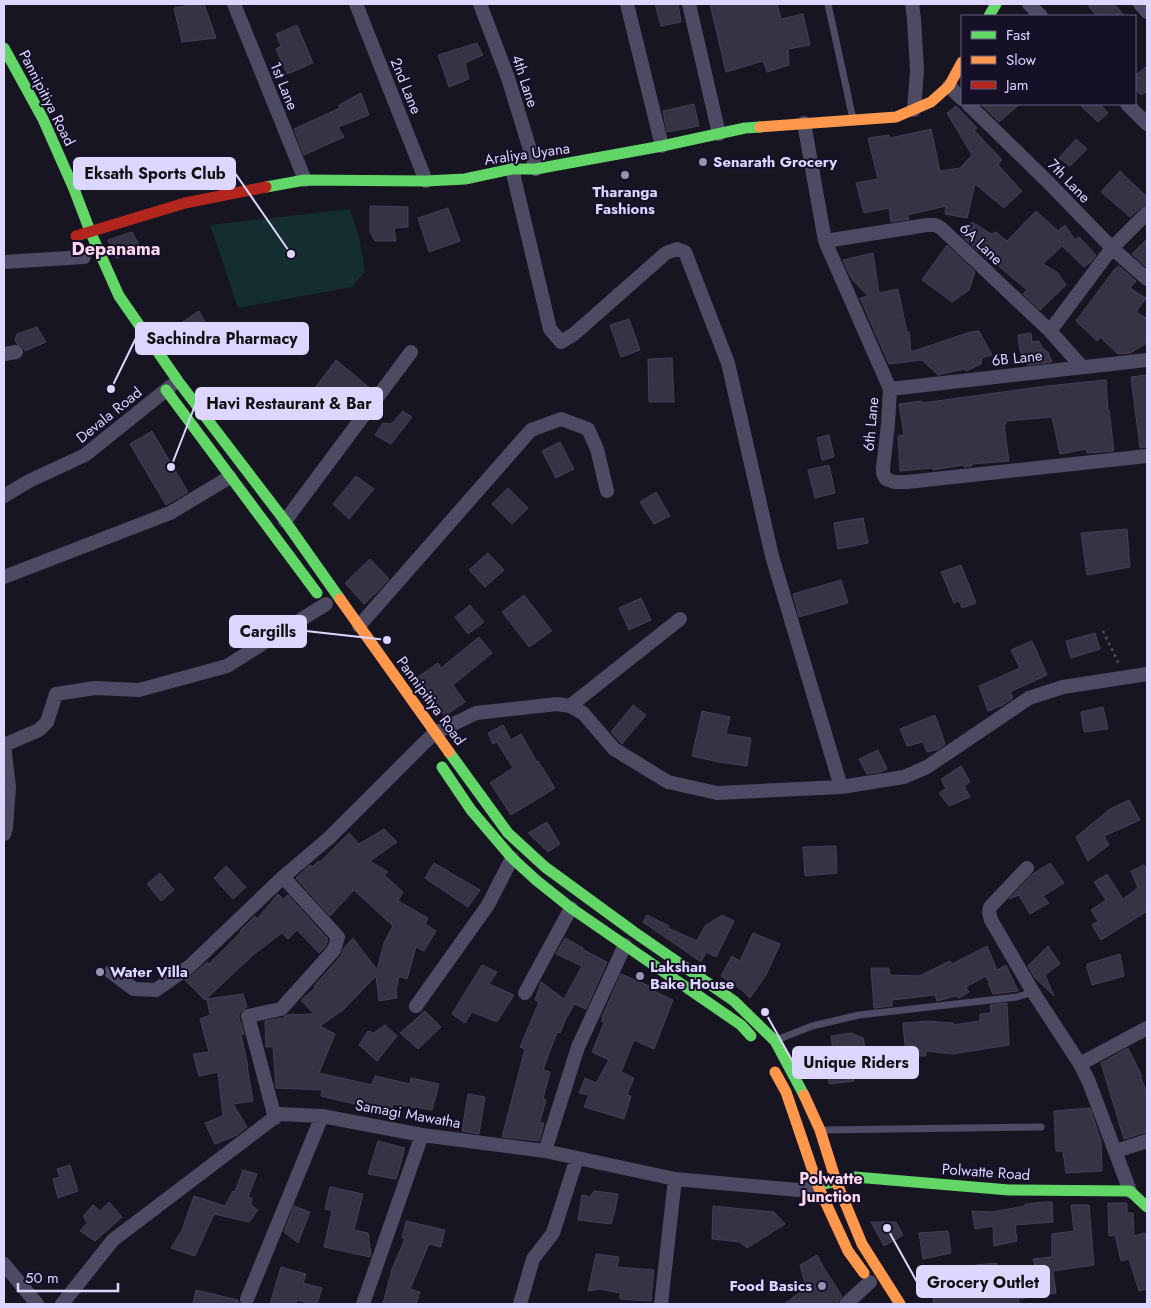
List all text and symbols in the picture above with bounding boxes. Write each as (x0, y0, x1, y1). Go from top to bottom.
legend (961, 15, 1136, 105)
text: Fast (1006, 24, 1030, 46)
street label: Pannipitiya Road (13, 46, 81, 150)
text: Slow (1006, 49, 1037, 71)
street label: 4th Lane (506, 52, 544, 110)
street label: 2nd Lane (385, 55, 427, 118)
street label: 1st Lane (264, 58, 304, 114)
text: Jam (1004, 74, 1029, 96)
street label: Araliya Uyana (483, 137, 571, 171)
place label: Senarath Grocery (713, 151, 837, 173)
street label: 7th Lane (1043, 154, 1096, 208)
marker: Senarath Grocery (697, 156, 709, 168)
callout: Eksath Sports Club (74, 158, 235, 189)
text: Eksath Sports Club (84, 162, 226, 185)
marker: Tharanga Fashions (619, 169, 631, 181)
place label: Tharanga Fashions (592, 181, 658, 220)
street label: 6A Lane (954, 218, 1008, 270)
district label: Depanama (72, 236, 160, 262)
callout: Sachindra Pharmacy (136, 323, 308, 354)
text: Sachindra Pharmacy (146, 327, 298, 350)
street label: 6B Lane (990, 344, 1044, 372)
street label: Devala Road (71, 382, 147, 448)
callout: Havi Restaurant & Bar (196, 388, 382, 419)
text: Havi Restaurant & Bar (206, 392, 372, 415)
street label: 6th Lane (858, 396, 884, 452)
callout: Cargills (230, 616, 306, 647)
text: Cargills (240, 620, 296, 643)
street label: Pannipitiya Road (391, 652, 471, 750)
place label: Lakshan Bake House (650, 956, 735, 995)
place label: Water Villa (110, 961, 188, 983)
marker: Water Villa (94, 966, 106, 978)
marker: Lakshan Bake House (634, 970, 646, 982)
callout: Unique Riders (793, 1047, 918, 1078)
text: Unique Riders (803, 1051, 909, 1074)
street label: Samagi Mawatha (354, 1094, 462, 1134)
street label: Polwatte Road (941, 1158, 1031, 1186)
district label: Polwatte Junction (798, 1167, 863, 1208)
scale bar (18, 1260, 118, 1292)
callout: Grocery Outlet (917, 1266, 1049, 1297)
text: 50 m (25, 1267, 59, 1289)
text: Grocery Outlet (927, 1271, 1040, 1294)
place label: Food Basics (729, 1275, 812, 1297)
marker: Food Basics (816, 1280, 828, 1292)

